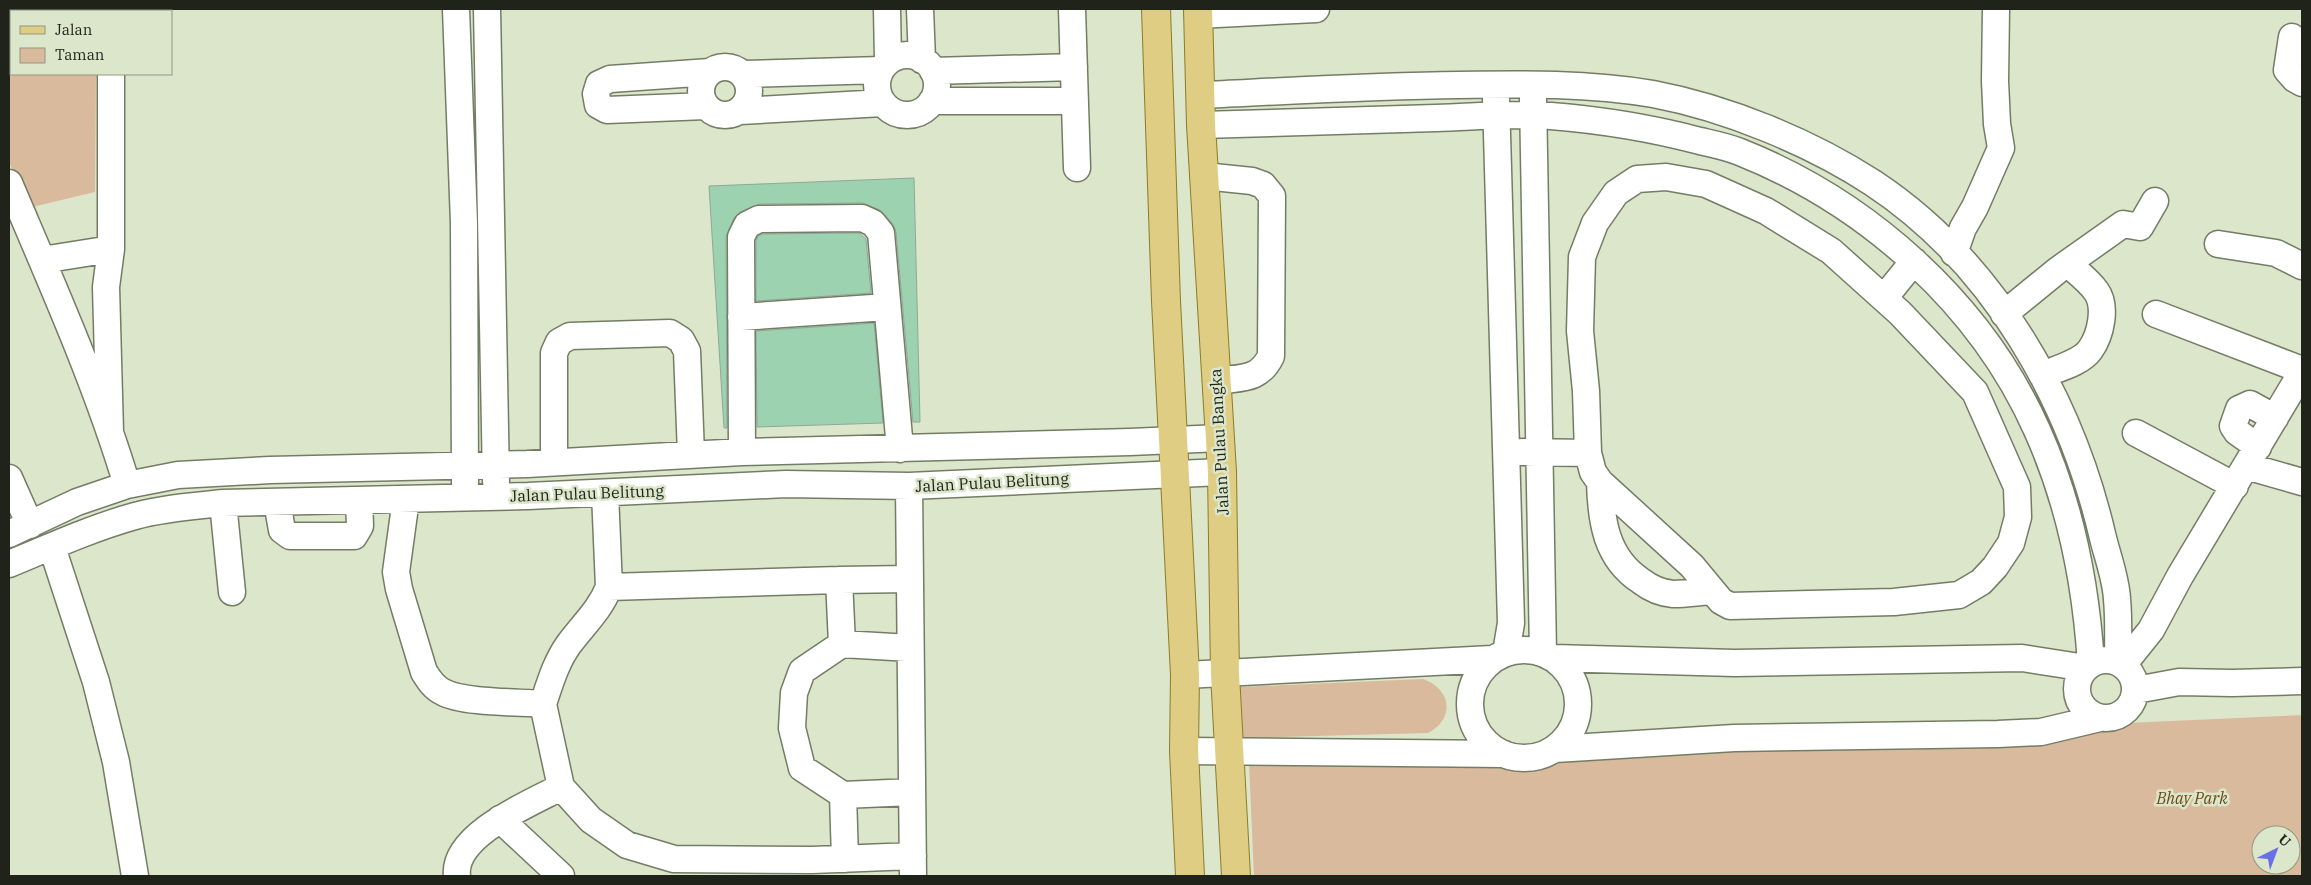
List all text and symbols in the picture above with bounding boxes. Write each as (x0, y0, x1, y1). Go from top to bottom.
legend (10, 10, 172, 75)
text: Jalan (55, 20, 93, 39)
text: Taman (55, 45, 105, 64)
street label: Jalan Pulau Bangka (1205, 368, 1233, 516)
street label: Jalan Pulau Belitung (915, 468, 1070, 496)
street label: Jalan Pulau Belitung (510, 480, 665, 506)
park label: Bhay Park (2155, 788, 2228, 808)
north arrow (2251, 825, 2301, 875)
text: U (2275, 830, 2295, 851)

